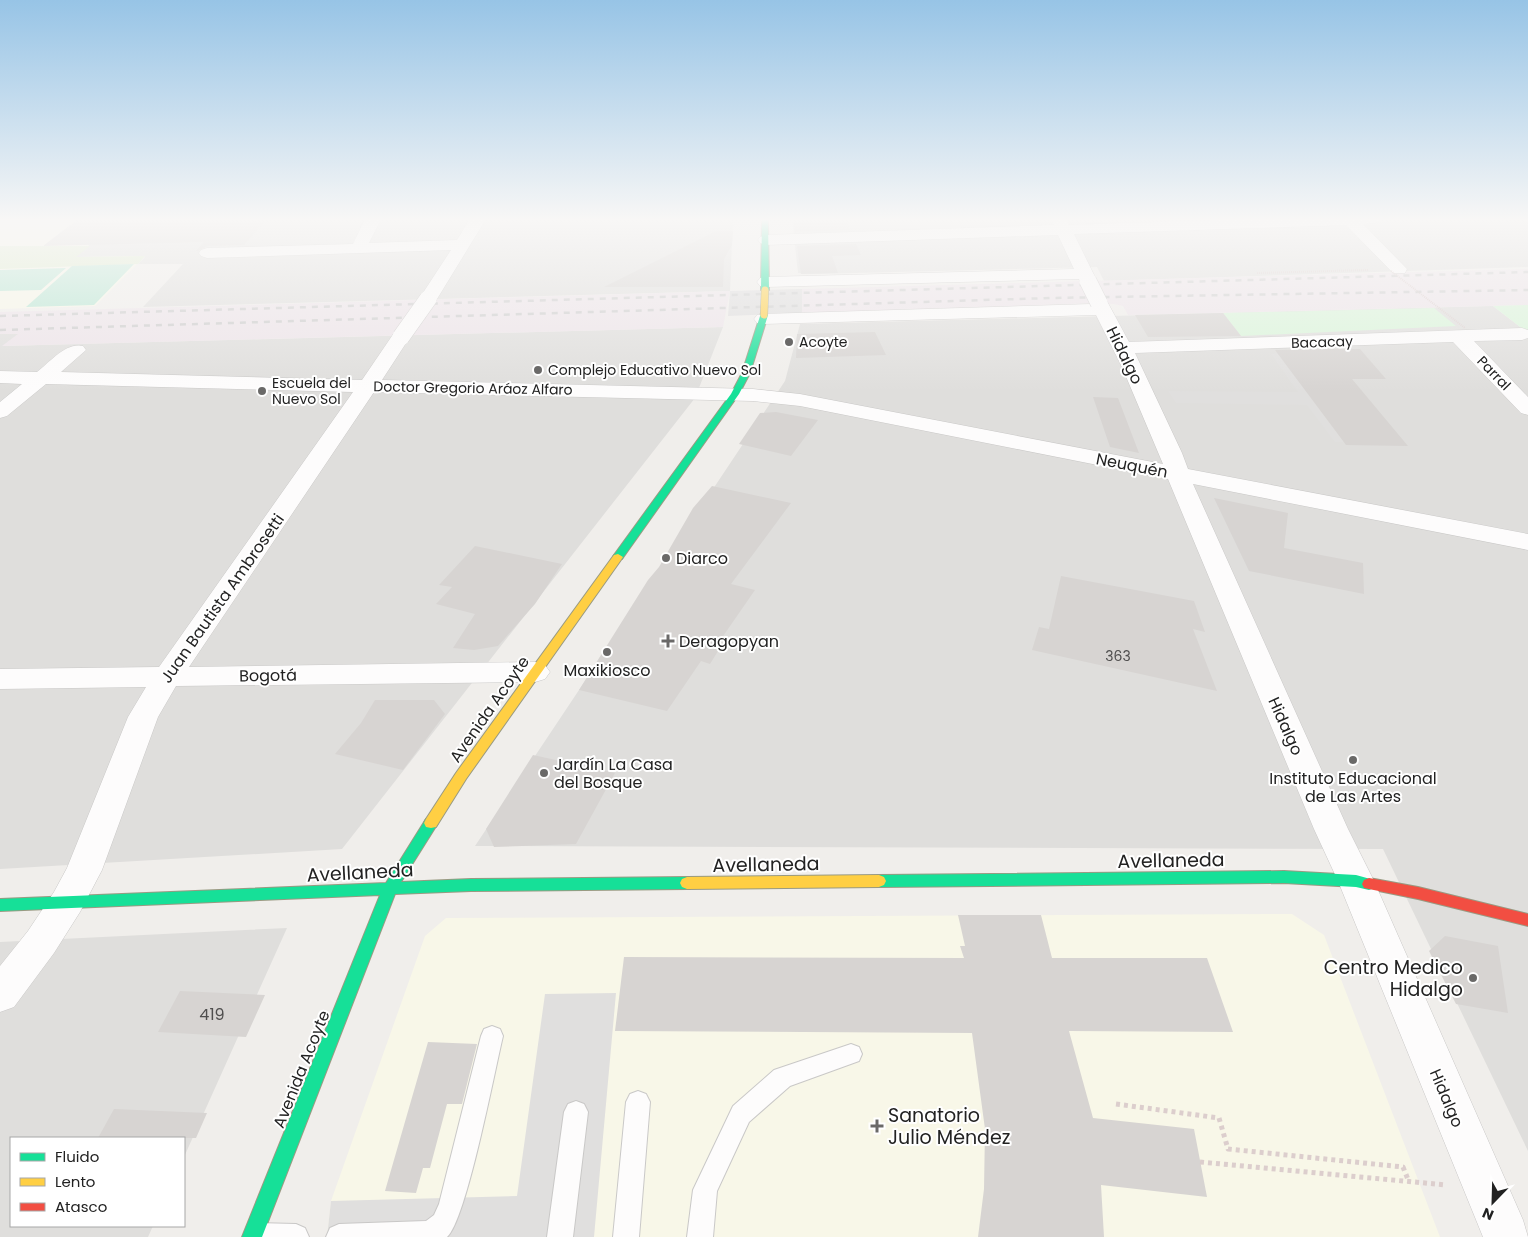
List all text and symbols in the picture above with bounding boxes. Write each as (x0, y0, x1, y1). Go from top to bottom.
street label: Hidalgo (1101, 322, 1148, 388)
street label: Bacacay (1291, 331, 1353, 353)
place label: Acoyte (799, 332, 848, 352)
marker: Acoyte (783, 336, 795, 348)
street label: Parral (1473, 351, 1515, 395)
place label: Complejo Educativo Nuevo Sol (548, 360, 761, 380)
marker: Complejo Educativo Nuevo Sol (532, 364, 544, 376)
place label: Escuela del Nuevo Sol (272, 373, 351, 409)
street label: Doctor Gregorio Aráoz Alfaro (373, 376, 573, 400)
marker: Escuela del Nuevo Sol (256, 385, 268, 397)
street label: Neuquén (1094, 447, 1170, 484)
street label: Juan Bautista Ambrosetti (155, 509, 290, 688)
place label: Diarco (676, 547, 728, 570)
marker: Diarco (660, 552, 672, 564)
place label: Deragopyan (679, 630, 779, 653)
marker: Deragopyan (661, 634, 675, 648)
marker: Maxikiosco (601, 646, 613, 658)
house number: 363 (1105, 646, 1131, 666)
street label: Avenida Acoyte (444, 651, 535, 767)
place label: Maxikiosco (564, 659, 650, 682)
street label: Bogotá (239, 663, 297, 688)
street label: Hidalgo (1263, 693, 1309, 759)
place label: Jardín La Casa del Bosque (554, 753, 673, 794)
marker: Instituto Educacional de Las Artes (1347, 754, 1359, 766)
marker: Jardín La Casa del Bosque (538, 767, 550, 779)
place label: Instituto Educacional de Las Artes (1269, 767, 1437, 808)
street label: Avellaneda (1117, 846, 1225, 875)
street label: Avellaneda (712, 850, 820, 879)
street label: Avellaneda (306, 856, 414, 889)
place label: Centro Medico Hidalgo (1324, 954, 1463, 1003)
marker: Centro Medico Hidalgo (1467, 972, 1479, 984)
house number: 419 (199, 1003, 225, 1026)
street label: Avenida Acoyte (267, 1007, 336, 1132)
street label: Hidalgo (1424, 1065, 1469, 1131)
place label: Sanatorio Julio Méndez (888, 1102, 1010, 1151)
marker: Sanatorio Julio Méndez (870, 1119, 884, 1133)
legend (10, 1137, 185, 1227)
text: Fluido (55, 1146, 99, 1167)
text: Lento (55, 1171, 95, 1192)
north arrow (1468, 1177, 1518, 1227)
text: Atasco (55, 1196, 107, 1217)
text: N (1479, 1203, 1497, 1225)

